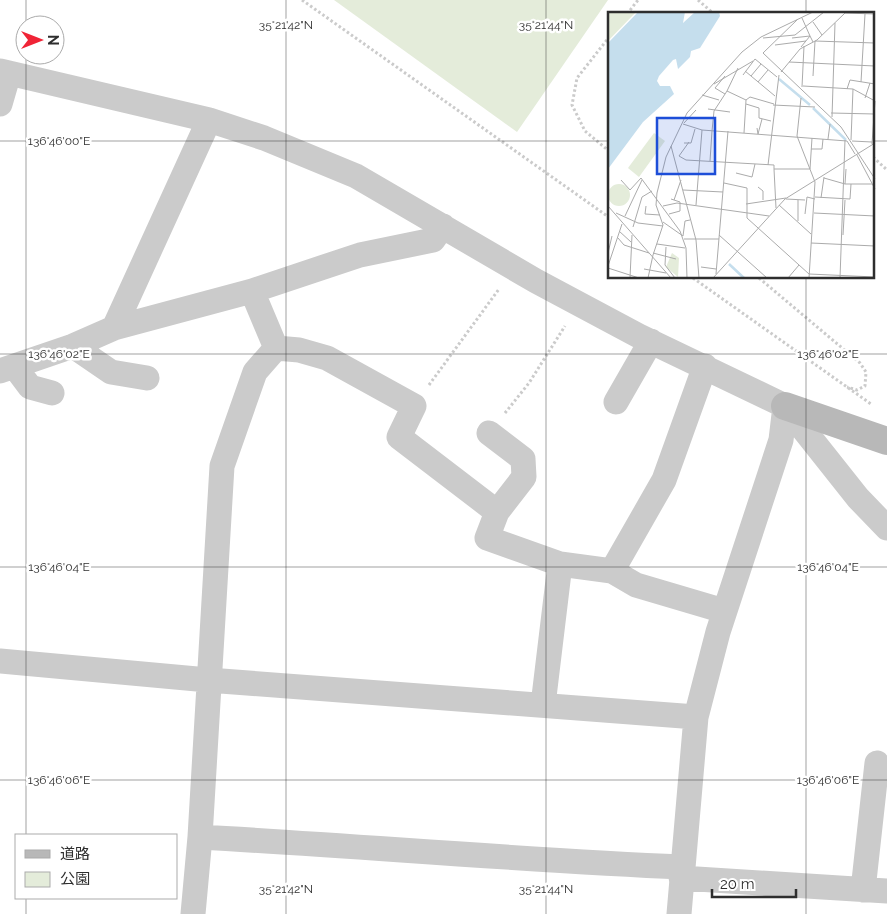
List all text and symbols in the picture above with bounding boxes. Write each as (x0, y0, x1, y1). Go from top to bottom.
inset map (608, 12, 874, 279)
north arrow (15, 15, 65, 65)
text: 35°21'42"N (259, 18, 313, 32)
text: 35°21'44"N (519, 18, 573, 32)
text: N (45, 35, 61, 45)
text: 136°46'00"E (28, 134, 90, 148)
text: 136°46'02"E (28, 347, 90, 361)
text: 136°46'02"E (797, 347, 859, 361)
text: 136°46'04"E (28, 560, 90, 574)
text: 136°46'04"E (797, 560, 859, 574)
text: 136°46'06"E (28, 773, 90, 787)
text: 136°46'06"E (797, 773, 859, 787)
legend (15, 834, 178, 899)
text: 道路 (60, 845, 90, 863)
scale bar (712, 866, 796, 898)
text: 公園 (60, 870, 90, 888)
text: 20 m (720, 875, 755, 893)
text: 35°21'42"N (259, 882, 313, 896)
text: 35°21'44"N (519, 882, 573, 896)

